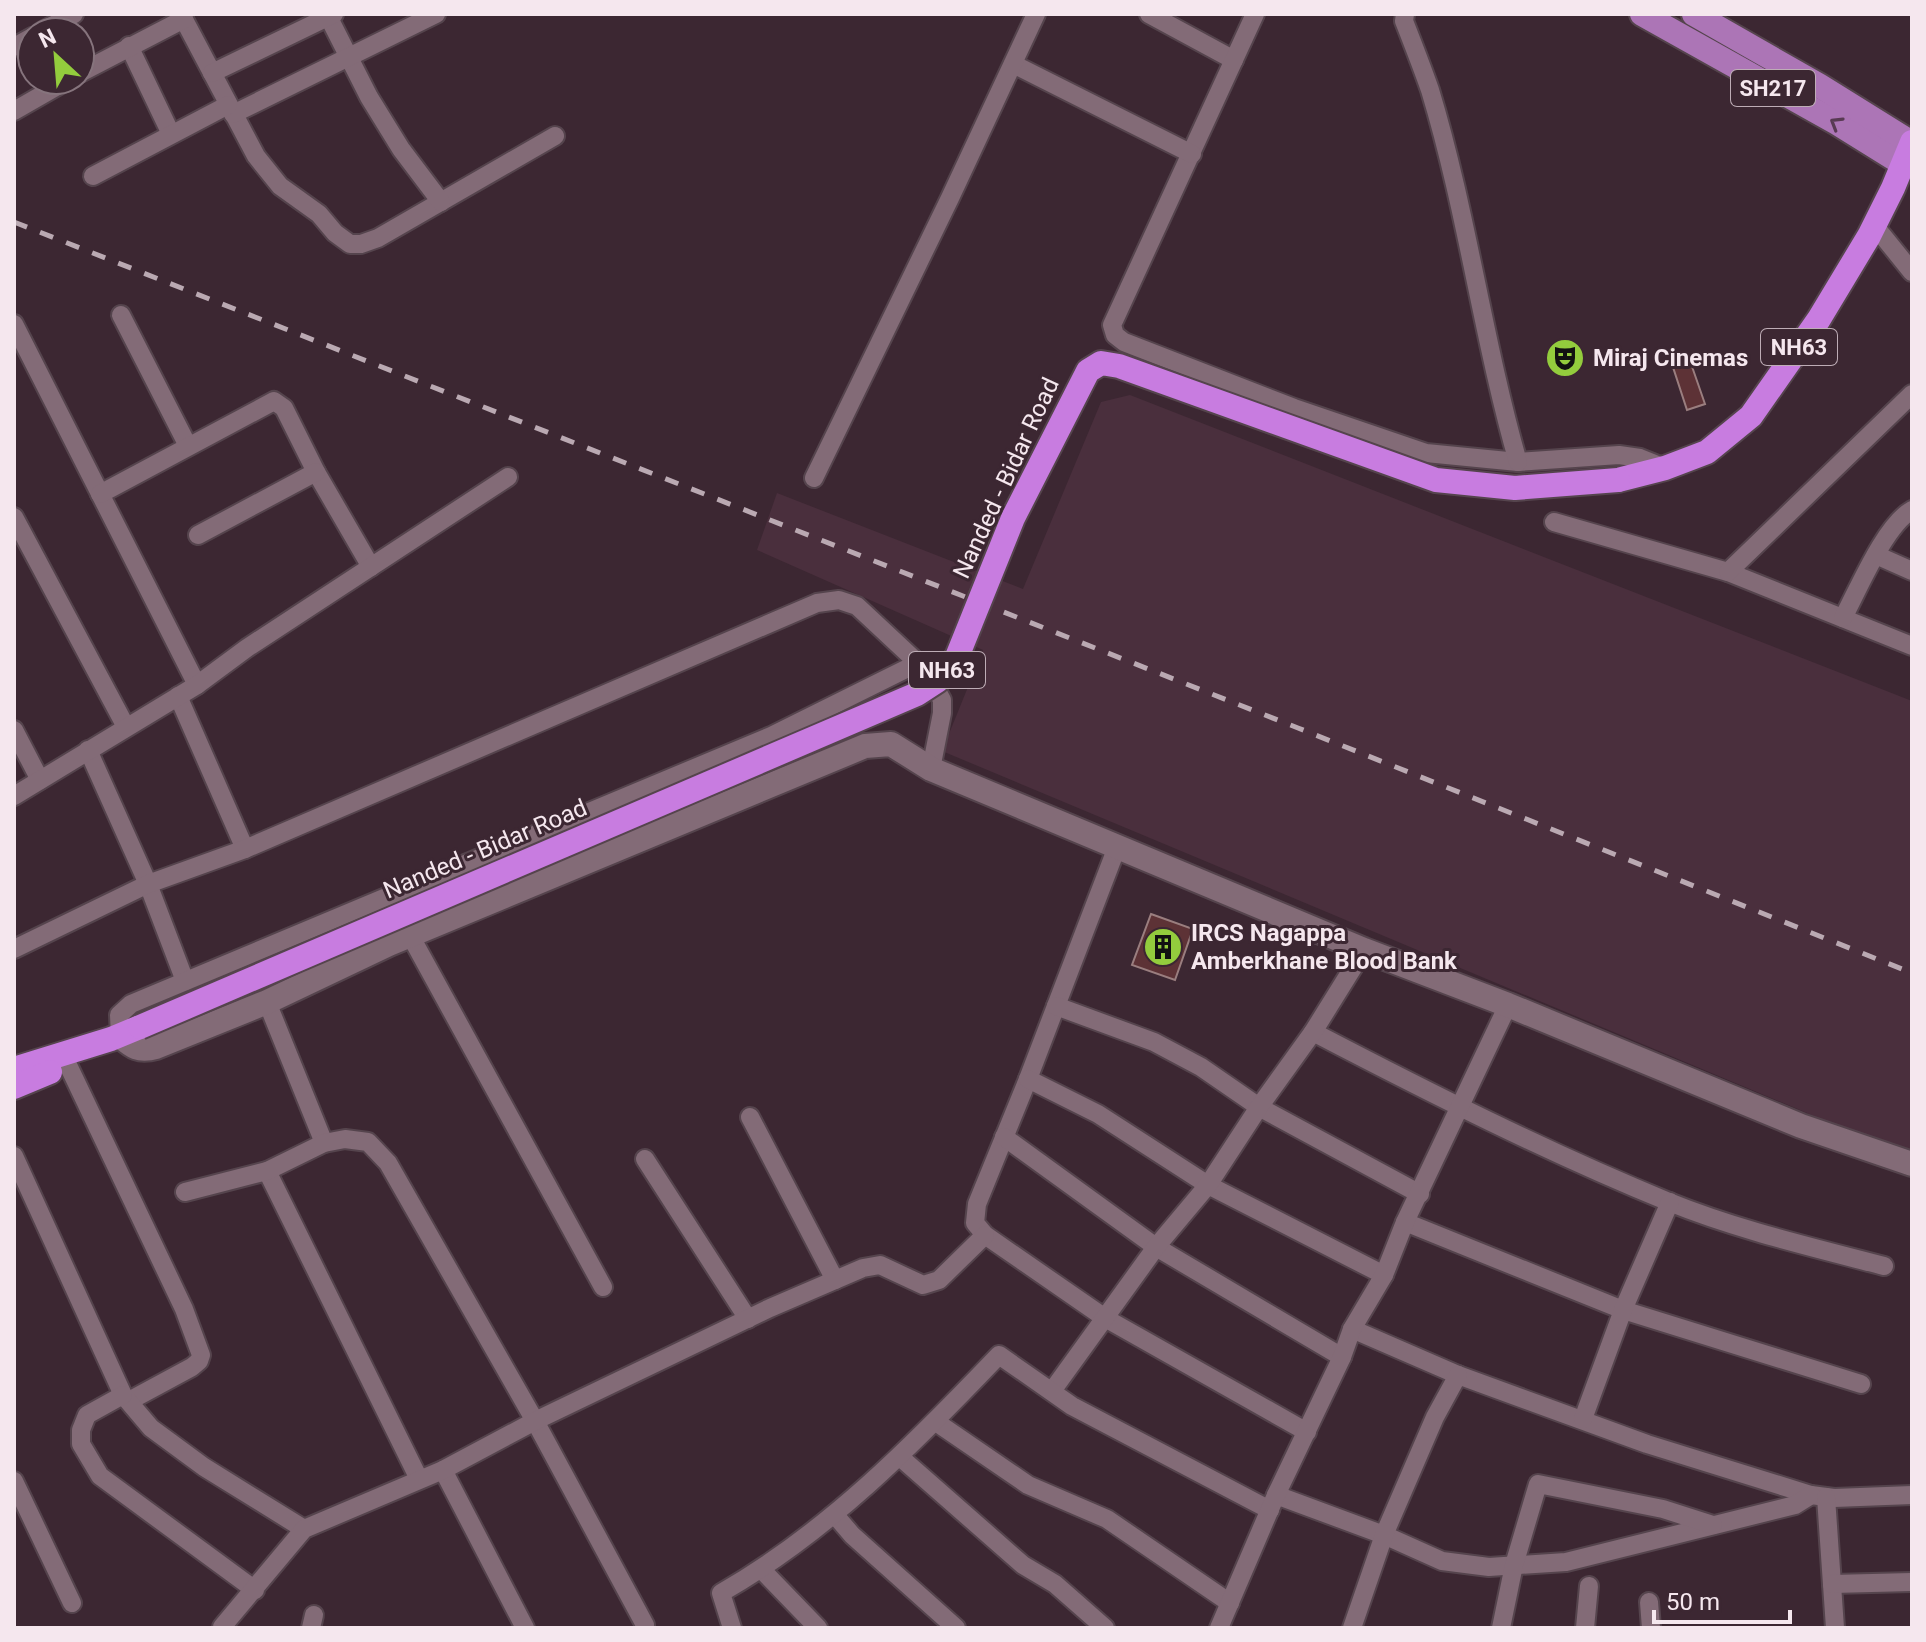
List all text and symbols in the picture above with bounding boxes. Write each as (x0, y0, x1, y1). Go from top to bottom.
north arrow (16, 16, 96, 96)
text: N (35, 24, 60, 53)
road number: SH217 (1731, 70, 1815, 106)
one-way arrow (1830, 117, 1845, 133)
road number: NH63 (1761, 329, 1837, 365)
theatre icon: Miraj Cinemas (1544, 337, 1586, 379)
place label: Miraj Cinemas (1593, 344, 1748, 372)
street label: Nanded - Bidar Road (947, 373, 1065, 583)
road number: NH63 (909, 652, 985, 688)
street label: Nanded - Bidar Road (379, 793, 591, 905)
place label: IRCS Nagappa Amberkhane Blood Bank (1191, 919, 1458, 975)
building icon: IRCS Nagappa Amberkhane Blood Bank (1142, 926, 1184, 968)
scale bar (1654, 1574, 1790, 1624)
text: 50 m (1666, 1588, 1720, 1616)

